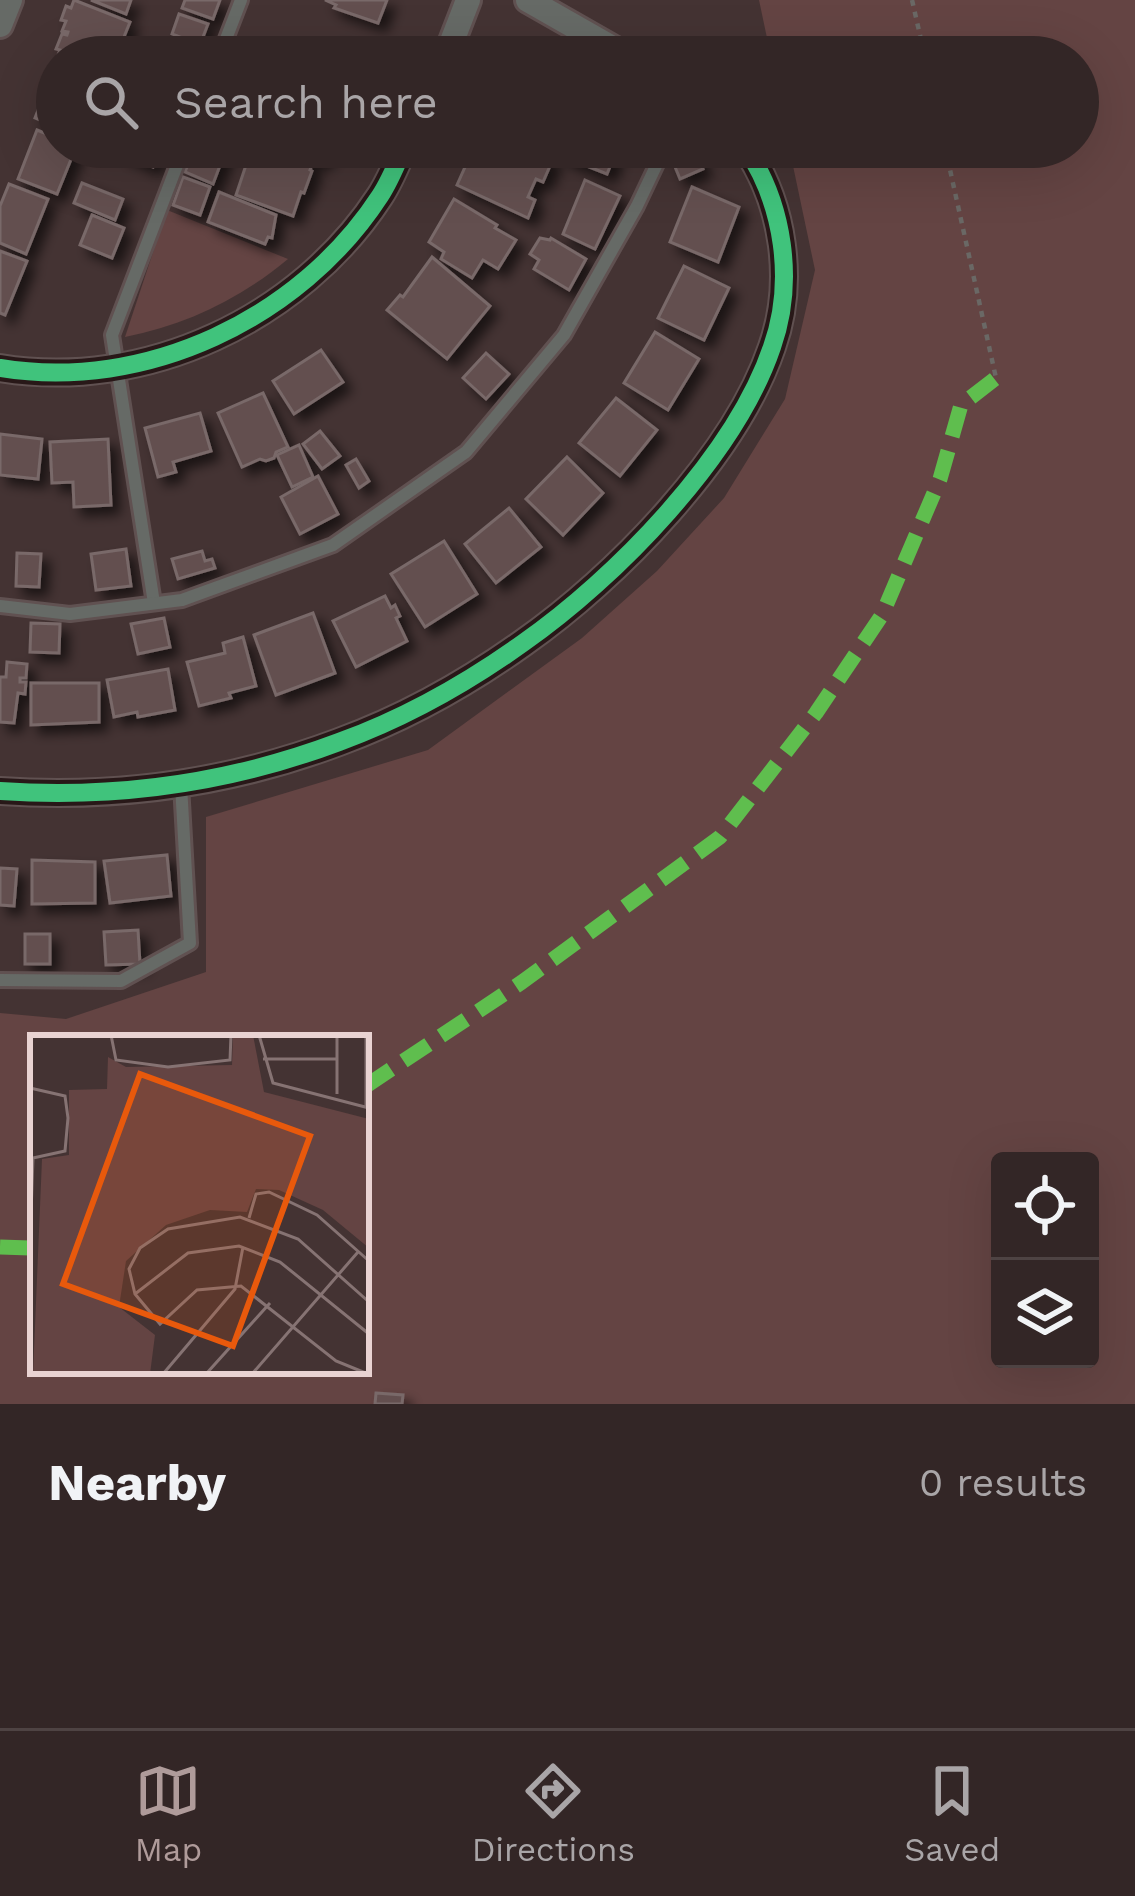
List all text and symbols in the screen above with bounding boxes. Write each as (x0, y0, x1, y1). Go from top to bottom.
search box (36, 36, 1099, 168)
icon: search (78, 69, 144, 135)
text: Search here (174, 76, 438, 129)
inset map (30, 1035, 369, 1374)
map controls (991, 1152, 1099, 1368)
button: locate (991, 1152, 1099, 1260)
button: layers (991, 1260, 1099, 1368)
text: Nearby (48, 1453, 226, 1512)
text: 0 results (919, 1460, 1087, 1505)
tab: Map (135, 1758, 202, 1869)
tab: Directions (472, 1758, 635, 1869)
tab: Saved (904, 1758, 1000, 1869)

